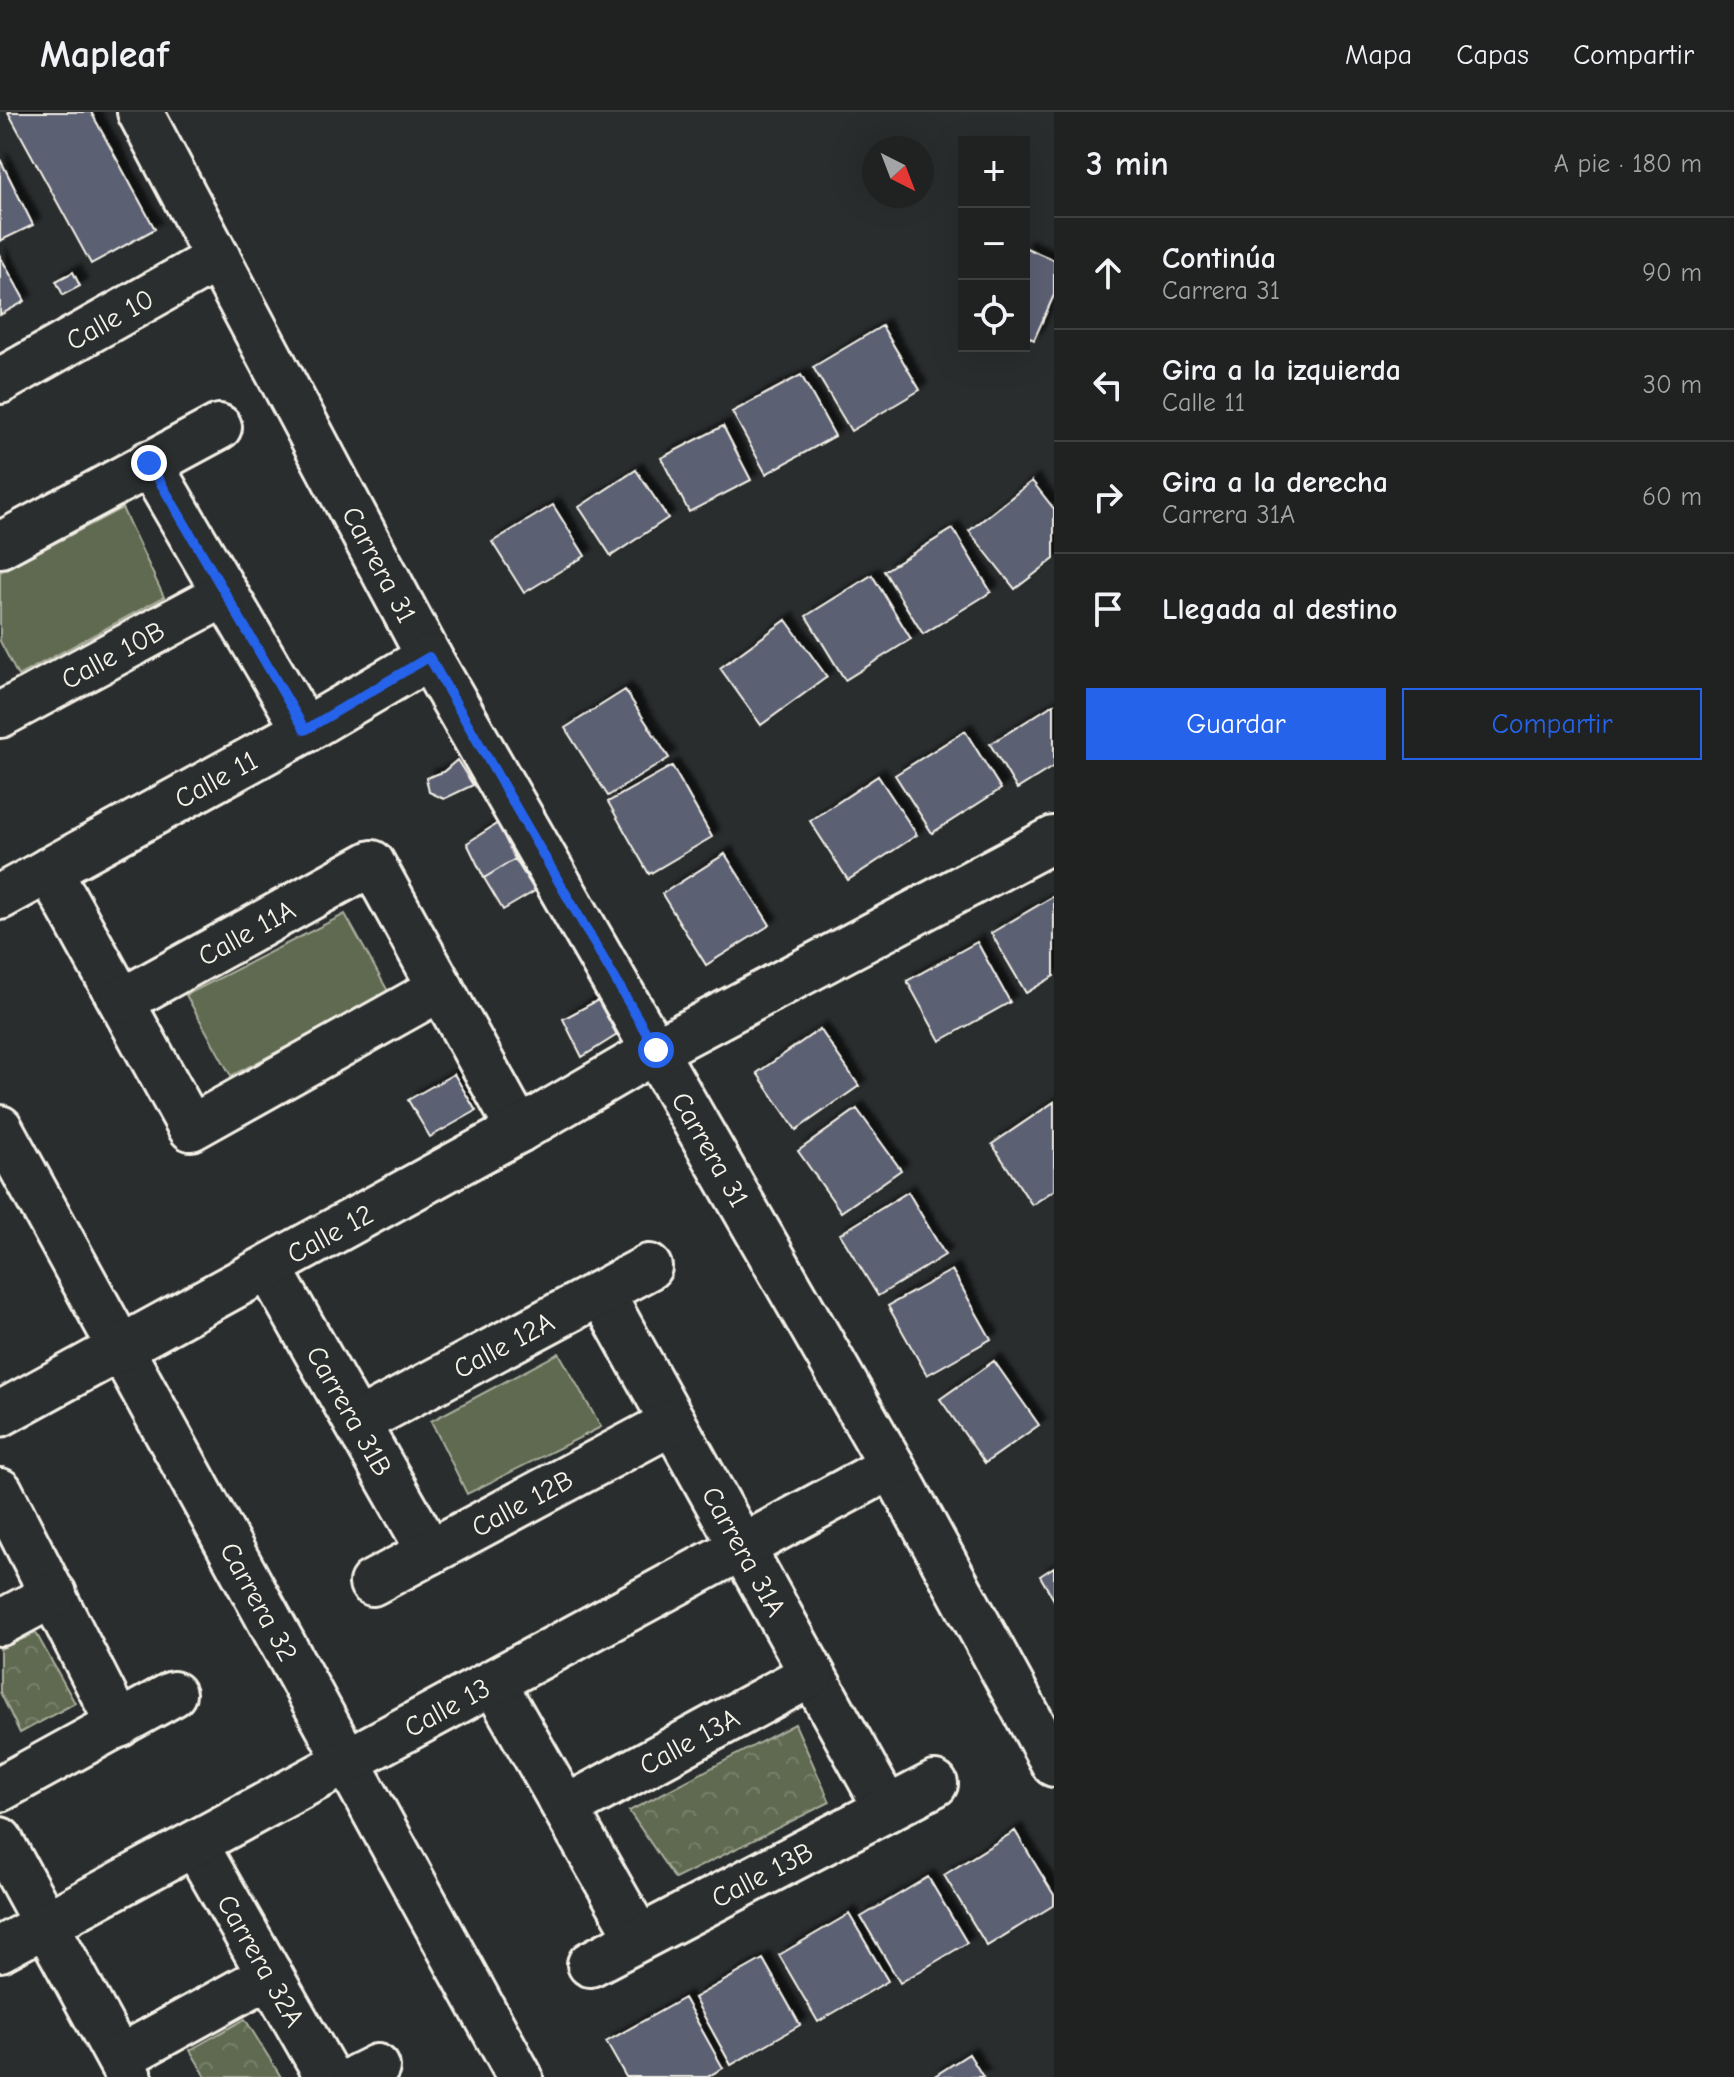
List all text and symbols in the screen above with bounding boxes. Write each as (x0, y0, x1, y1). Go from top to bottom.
text: Mapleaf (40, 33, 169, 77)
text: Mapa (1345, 39, 1412, 71)
text: Capas (1456, 39, 1529, 71)
text: Compartir (1573, 39, 1694, 71)
north arrow (862, 136, 934, 208)
map controls (958, 136, 1030, 352)
button: + (958, 136, 1030, 208)
text: 3 min (1086, 144, 1169, 184)
text: A pie · 180 m (1554, 149, 1702, 179)
button: − (958, 208, 1030, 280)
text: Continúa (1162, 241, 1276, 276)
icon: ahead (1086, 251, 1130, 295)
text: 90 m (1642, 258, 1702, 288)
text: Carrera 31 (1162, 276, 1280, 306)
button: locate (958, 280, 1030, 352)
street label: Calle 10 (61, 283, 160, 357)
text: Gira a la izquierda (1162, 353, 1401, 388)
icon: left (1086, 363, 1130, 407)
text: 30 m (1643, 370, 1702, 400)
text: Calle 11 (1162, 388, 1245, 418)
route end (131, 445, 167, 481)
text: Gira a la derecha (1162, 465, 1388, 500)
icon: right (1086, 475, 1130, 519)
text: 60 m (1642, 482, 1702, 512)
text: Carrera 31A (1162, 500, 1295, 530)
street label: Carrera 31 (335, 501, 423, 628)
icon: arrive (1086, 587, 1130, 631)
text: Llegada al destino (1162, 592, 1398, 627)
street label: Calle 10B (56, 614, 170, 696)
button: Guardar (1086, 688, 1386, 760)
button: Compartir (1402, 688, 1702, 760)
street label: Calle 11 (169, 744, 263, 815)
street label: Calle 11A (193, 894, 301, 973)
route start (638, 1032, 674, 1068)
street label: Carrera 31 (664, 1087, 755, 1213)
street label: Calle 12 (282, 1198, 379, 1271)
street label: Calle 12A (448, 1306, 560, 1386)
street label: Carrera 31B (299, 1340, 399, 1482)
street label: Calle 12B (466, 1464, 579, 1544)
street label: Carrera 31A (695, 1481, 792, 1622)
street label: Carrera 32 (213, 1537, 304, 1667)
street label: Calle 13 (399, 1672, 496, 1744)
street label: Calle 13A (634, 1702, 745, 1782)
street label: Calle 13B (706, 1836, 819, 1915)
street label: Carrera 32A (210, 1889, 311, 2033)

